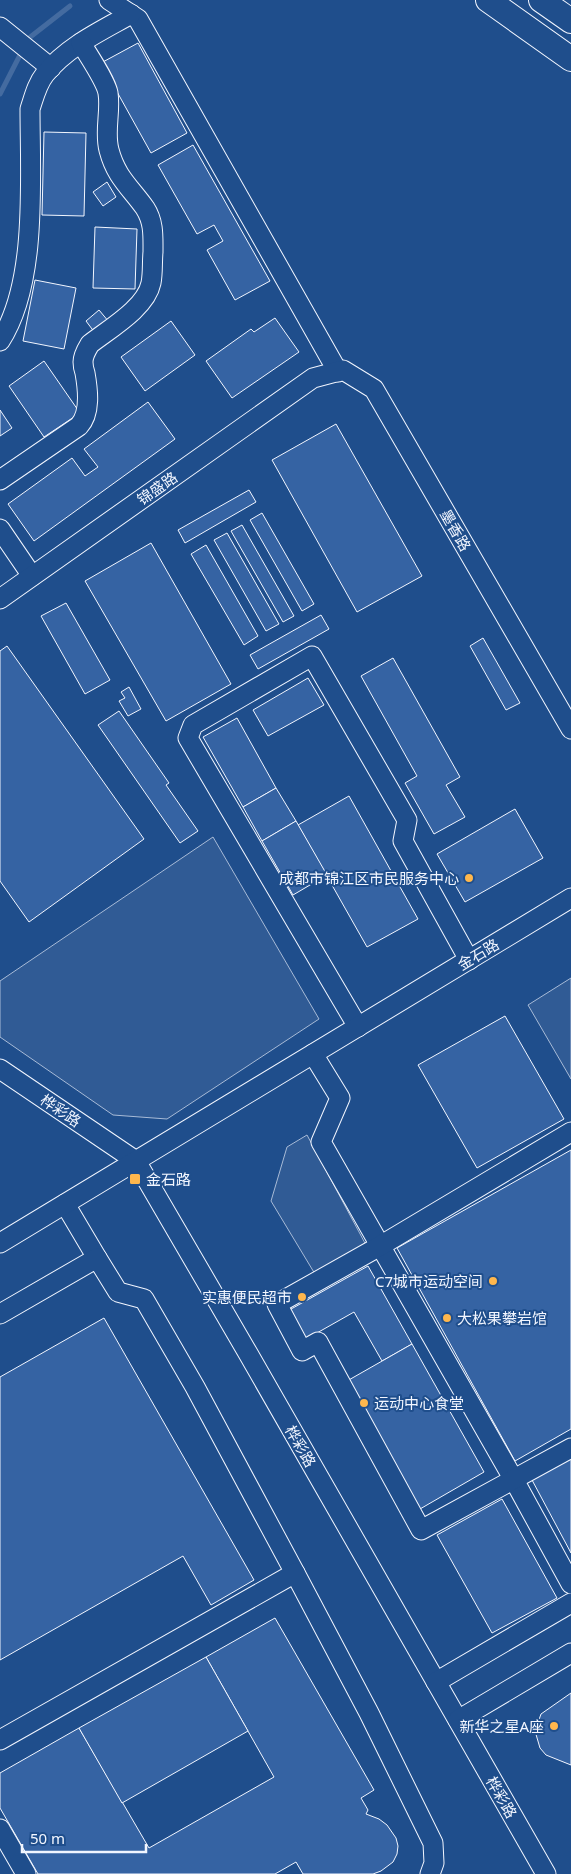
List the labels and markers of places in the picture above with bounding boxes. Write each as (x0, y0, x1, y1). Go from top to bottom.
place label: 成都市锦江区市民服务中心 (279, 868, 459, 888)
marker: 成都市锦江区市民服务中心 (463, 872, 475, 884)
place label: 金石路 (146, 1169, 191, 1189)
marker: 金石路 (128, 1172, 142, 1186)
place label: C7城市运动空间 (375, 1271, 483, 1291)
marker: C7城市运动空间 (487, 1275, 499, 1287)
place label: 实惠便民超市 (202, 1287, 292, 1307)
marker: 实惠便民超市 (296, 1291, 308, 1303)
place label: 大松果攀岩馆 (457, 1308, 547, 1328)
marker: 大松果攀岩馆 (441, 1312, 453, 1324)
place label: 运动中心食堂 (374, 1393, 464, 1413)
marker: 运动中心食堂 (358, 1397, 370, 1409)
place label: 新华之星A座 (459, 1716, 544, 1736)
marker: 新华之星A座 (548, 1720, 560, 1732)

